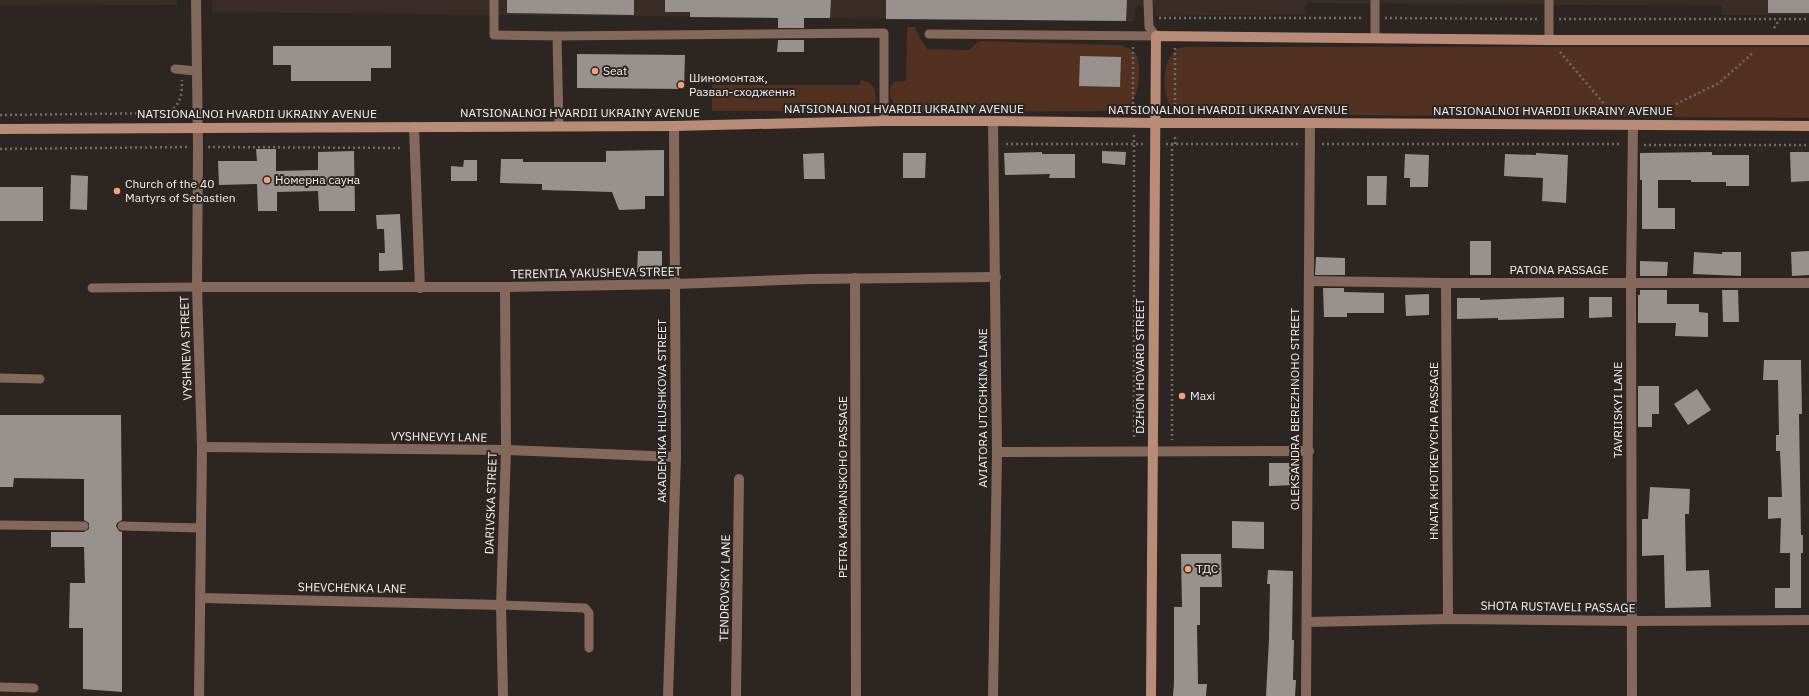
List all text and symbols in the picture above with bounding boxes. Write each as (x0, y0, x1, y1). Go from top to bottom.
place label: Seat (603, 63, 627, 78)
marker: Seat (590, 66, 600, 76)
place label: Шиномонтаж, Развал-сходження (689, 70, 795, 99)
marker: Шиномонтаж, Развал-сходження (676, 80, 686, 90)
street label: NATSIONALNOI HVARDII UKRAINY AVENUE (784, 101, 1024, 116)
street label: NATSIONALNOI HVARDII UKRAINY AVENUE (1108, 102, 1348, 117)
street label: NATSIONALNOI HVARDII UKRAINY AVENUE (1433, 103, 1673, 118)
street label: NATSIONALNOI HVARDII UKRAINY AVENUE (460, 105, 700, 120)
street label: NATSIONALNOI HVARDII UKRAINY AVENUE (137, 106, 377, 121)
place label: Номерна сауна (275, 172, 361, 187)
marker: Номерна сауна (262, 175, 272, 185)
place label: Church of the 40 Martyrs of Sebastien (125, 176, 236, 205)
marker: Church of the 40 Martyrs of Sebastien (112, 186, 122, 196)
street label: PATONA PASSAGE (1510, 262, 1608, 277)
street label: TERENTIA YAKUSHEVA STREET (510, 264, 682, 281)
street label: VYSHNEVA STREET (176, 295, 195, 401)
street label: DZHON HOVARD STREET (1132, 298, 1147, 434)
street label: OLEKSANDRA BEREZHNOHO STREET (1287, 308, 1302, 510)
street label: AKADEMIKA HLUSHKOVA STREET (654, 319, 669, 503)
street label: AVIATORA UTOCHKINA LANE (975, 328, 990, 488)
street label: HNATA KHOTKEVYCHA PASSAGE (1426, 362, 1441, 540)
street label: TAVRIISKYI LANE (1610, 362, 1625, 458)
place label: Maxi (1190, 388, 1215, 403)
marker: Maxi (1177, 391, 1187, 401)
street label: PETRA KARMANSKOHO PASSAGE (835, 396, 850, 578)
street label: VYSHNEVYI LANE (391, 428, 487, 445)
street label: DARIVSKA STREET (481, 451, 500, 555)
street label: TENDROVSKY LANE (716, 534, 733, 642)
place label: ТДС (1196, 561, 1219, 576)
marker: ТДС (1183, 564, 1193, 574)
street label: SHEVCHENKA LANE (298, 579, 406, 596)
street label: SHOTA RUSTAVELI PASSAGE (1480, 598, 1636, 615)

